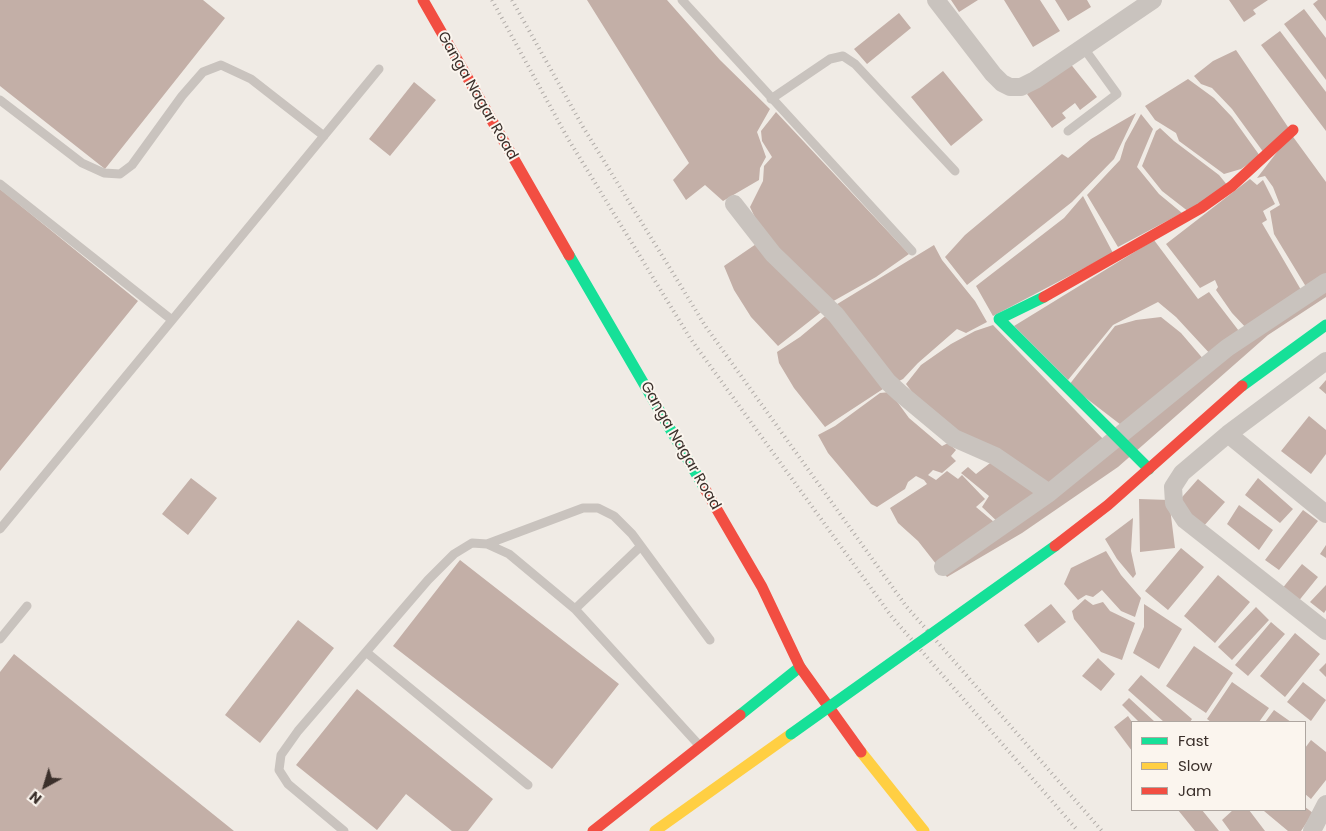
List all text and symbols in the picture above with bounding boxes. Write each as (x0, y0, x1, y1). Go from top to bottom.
street label: Ganga Nagar Road (433, 29, 521, 163)
street label: Ganga Nagar Road (636, 379, 724, 513)
legend (1131, 721, 1306, 811)
text: Fast (1178, 730, 1209, 751)
text: Slow (1178, 755, 1212, 776)
north arrow (20, 761, 70, 811)
text: Jam (1178, 780, 1212, 801)
text: N (25, 787, 46, 809)

